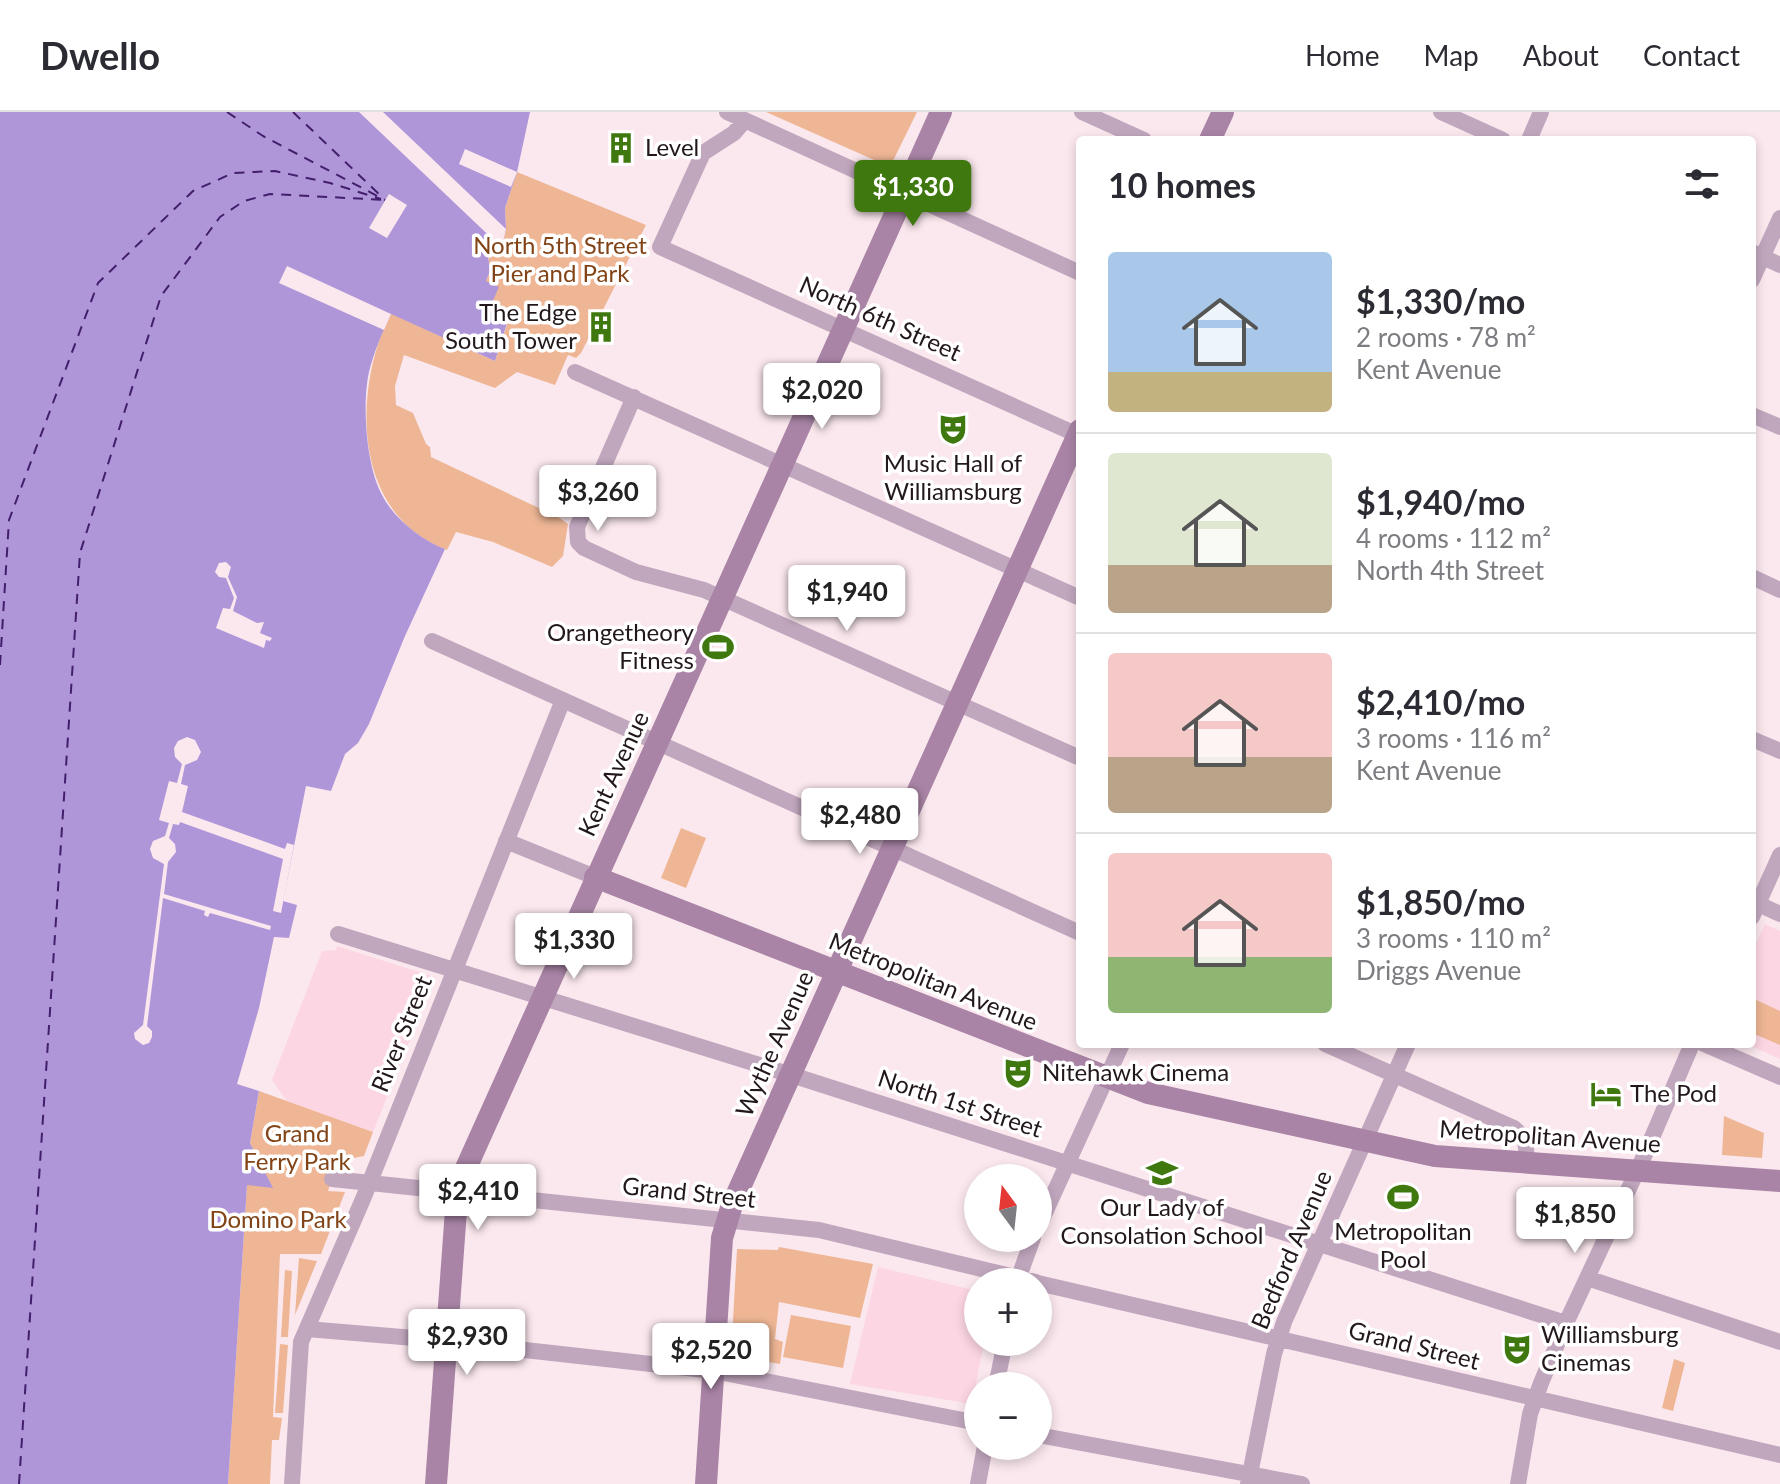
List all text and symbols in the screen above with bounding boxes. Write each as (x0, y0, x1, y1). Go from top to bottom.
text: Dwello (40, 32, 160, 78)
text: Home (1305, 38, 1380, 72)
text: Map (1424, 38, 1479, 72)
text: About (1523, 38, 1599, 72)
text: Contact (1643, 38, 1740, 72)
building icon: Level (604, 131, 638, 165)
place label: Level (645, 132, 699, 161)
pin: $1,330 (848, 160, 978, 228)
icon: filters (1680, 162, 1724, 206)
text: 10 homes (1108, 164, 1256, 205)
text: $1,330 (872, 170, 954, 202)
park label: North 5th Street Pier and Park (473, 230, 647, 287)
street label: North 6th Street (795, 269, 966, 366)
text: $1,330/mo (1356, 280, 1525, 321)
icon: home (1172, 284, 1268, 380)
place label: The Edge South Tower (445, 297, 577, 354)
building icon: The Edge South Tower (584, 310, 618, 344)
text: 2 rooms · 78 m² (1356, 321, 1536, 353)
text: Kent Avenue (1356, 353, 1501, 385)
pin: $2,020 (757, 363, 887, 431)
text: $2,020 (781, 373, 863, 405)
theatre icon: Music Hall of Williamsburg (936, 412, 970, 446)
place label: Music Hall of Williamsburg (884, 448, 1023, 505)
pin: $3,260 (533, 465, 663, 533)
text: $3,260 (557, 475, 639, 507)
text: $1,940/mo (1356, 481, 1525, 522)
icon: home (1172, 485, 1268, 581)
text: 4 rooms · 112 m² (1356, 522, 1551, 554)
text: North 4th Street (1356, 554, 1544, 586)
pin: $1,940 (782, 565, 912, 633)
text: $1,940 (806, 575, 888, 607)
place label: Orangetheory Fitness (547, 617, 695, 674)
sports icon: Orangetheory Fitness (701, 630, 735, 664)
text: $2,410/mo (1356, 681, 1525, 722)
icon: home (1172, 685, 1268, 781)
street label: Kent Avenue (571, 706, 654, 840)
text: 3 rooms · 116 m² (1356, 722, 1551, 754)
text: Kent Avenue (1356, 754, 1501, 786)
pin: $2,480 (795, 788, 925, 856)
text: $2,480 (819, 798, 901, 830)
text: $1,850/mo (1356, 881, 1525, 922)
icon: home (1172, 885, 1268, 981)
pin: $1,330 (509, 913, 639, 981)
text: 3 rooms · 110 m² (1356, 922, 1551, 954)
text: $1,330 (533, 923, 615, 955)
street label: Metropolitan Avenue (825, 926, 1042, 1036)
text: Driggs Avenue (1356, 954, 1521, 986)
street label: Wythe Avenue (729, 966, 819, 1121)
street label: River Street (364, 971, 437, 1096)
theatre icon: Nitehawk Cinema (1001, 1056, 1035, 1090)
place label: Nitehawk Cinema (1042, 1057, 1229, 1086)
street label: North 1st Street (875, 1062, 1046, 1143)
hotel icon: The Pod (1589, 1077, 1623, 1111)
place label: The Pod (1630, 1078, 1717, 1107)
street label: Metropolitan Avenue (1438, 1113, 1662, 1158)
park label: Grand Ferry Park (243, 1118, 352, 1175)
school or university icon: Our Lady of Consolation School (1145, 1156, 1179, 1190)
pin: $2,410 (413, 1164, 543, 1232)
north arrow (964, 1164, 1052, 1252)
map controls (964, 1164, 1052, 1460)
street label: Bedford Avenue (1244, 1166, 1337, 1333)
street label: Grand Street (621, 1170, 758, 1213)
text: $2,410 (437, 1174, 519, 1206)
sports icon: Metropolitan Pool (1386, 1180, 1420, 1214)
pin: $1,850 (1510, 1187, 1640, 1255)
place label: Our Lady of Consolation School (1061, 1192, 1263, 1249)
text: $1,850 (1534, 1197, 1616, 1229)
park label: Domino Park (209, 1204, 347, 1233)
place label: Metropolitan Pool (1334, 1216, 1472, 1273)
button: + (964, 1268, 1052, 1356)
pin: $2,930 (402, 1309, 532, 1377)
street label: Grand Street (1346, 1314, 1483, 1375)
text: $2,930 (426, 1319, 508, 1351)
place label: Williamsburg Cinemas (1541, 1319, 1678, 1376)
pin: $2,520 (646, 1323, 776, 1391)
theatre icon: Williamsburg Cinemas (1500, 1332, 1534, 1366)
text: $2,520 (670, 1333, 752, 1365)
button: − (964, 1372, 1052, 1460)

